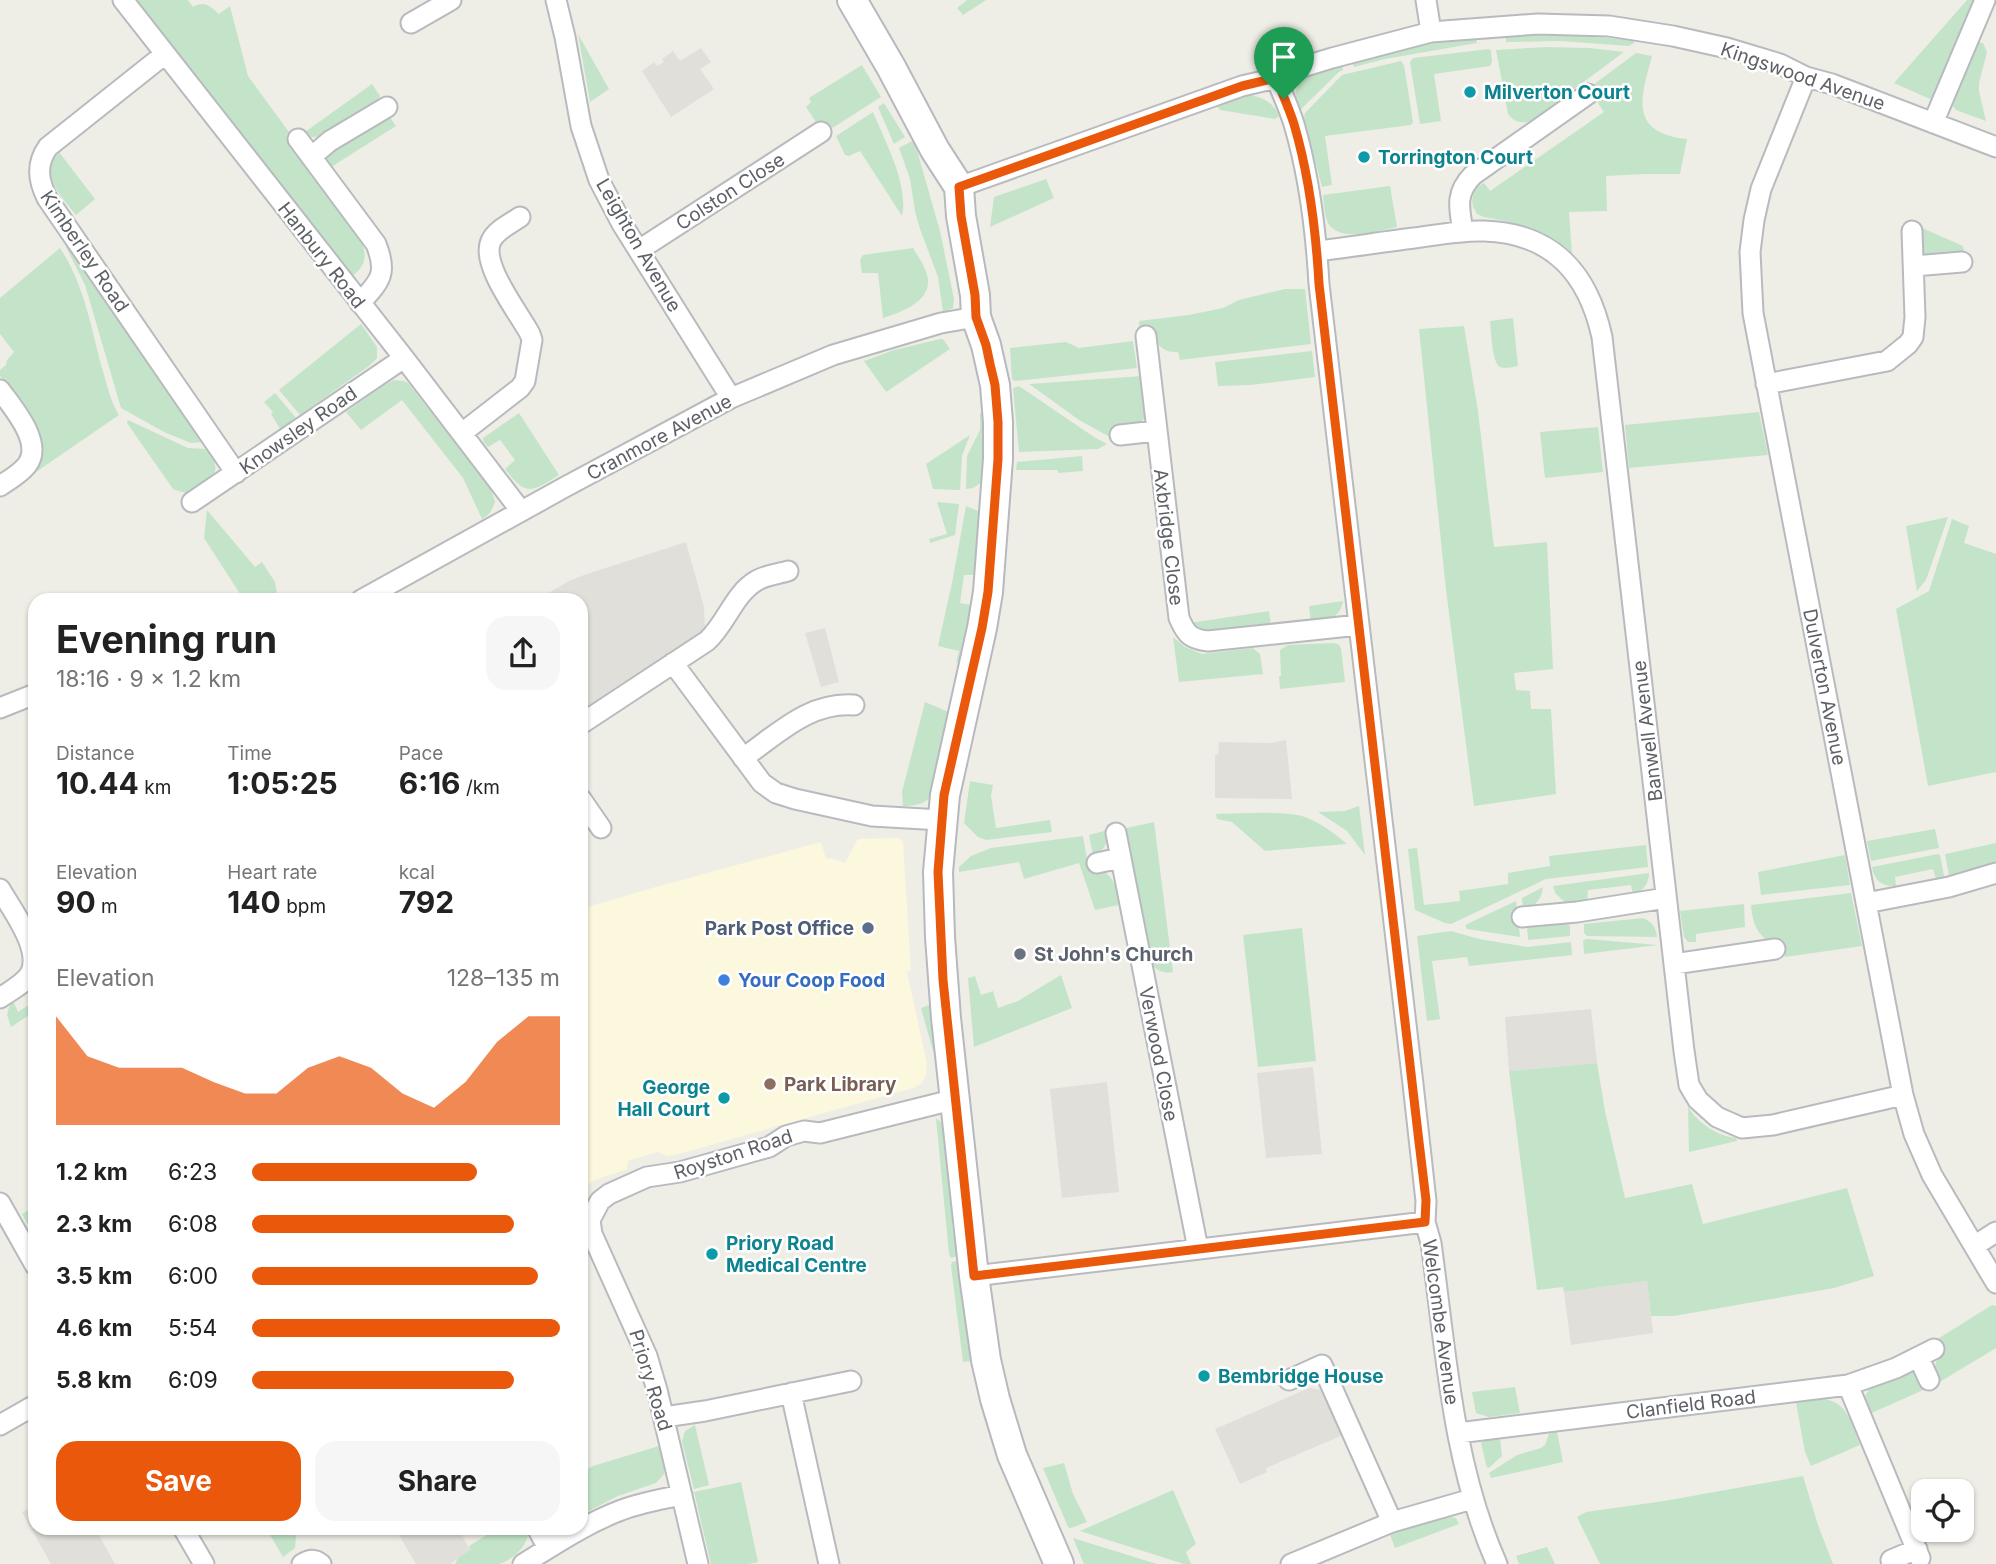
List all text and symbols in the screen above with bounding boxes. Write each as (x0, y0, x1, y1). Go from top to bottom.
pin (1254, 27, 1314, 99)
icon: arrive (1265, 38, 1303, 76)
street label: Kingswood Avenue (1718, 38, 1888, 115)
place label: Milverton Court (1484, 81, 1630, 104)
marker: Milverton Court (1462, 84, 1478, 100)
place label: Torrington Court (1378, 146, 1533, 169)
street label: Colston Close (672, 148, 789, 235)
marker: Torrington Court (1356, 149, 1372, 165)
street label: Leighton Avenue (591, 175, 686, 316)
street label: Kimberley Road (35, 186, 134, 316)
street label: Hanbury Road (273, 198, 370, 313)
street label: Knowsley Road (235, 381, 361, 479)
street label: Cranmore Avenue (583, 390, 736, 485)
street label: Axbridge Close (1149, 467, 1188, 607)
street label: Dulverton Avenue (1798, 607, 1851, 767)
text: Evening run (56, 616, 277, 662)
button: share (486, 616, 560, 690)
street label: Banwell Avenue (1627, 659, 1668, 803)
text: 18:16 · 9 × 1.2 km (56, 665, 241, 693)
text: Distance (56, 742, 134, 765)
text: Time (227, 742, 272, 765)
text: Pace (399, 742, 443, 765)
text: 10.44 (56, 765, 139, 801)
text: 1:05:25 (227, 765, 338, 801)
text: 6:16 (399, 765, 461, 801)
text: km (139, 776, 171, 799)
text: /km (461, 776, 500, 799)
text: Elevation (56, 861, 137, 884)
text: Heart rate (227, 861, 317, 884)
text: kcal (399, 861, 435, 884)
text: 90 (56, 884, 96, 920)
text: 140 (227, 884, 281, 920)
text: 792 (399, 884, 454, 920)
text: m (96, 895, 118, 918)
text: bpm (281, 895, 326, 918)
place label: Park Post Office (705, 917, 854, 940)
marker: Park Post Office (860, 920, 876, 936)
place label: St John's Church (1034, 943, 1193, 966)
marker: St John's Church (1012, 946, 1028, 962)
text: Elevation (56, 964, 155, 992)
text: 128–135 m (447, 964, 560, 992)
place label: Your Coop Food (738, 969, 885, 992)
marker: Your Coop Food (716, 972, 732, 988)
street label: Verwood Close (1134, 985, 1183, 1123)
place label: Park Library (784, 1073, 897, 1096)
place label: George Hall Court (617, 1076, 710, 1121)
marker: Park Library (762, 1076, 778, 1092)
marker: George Hall Court (716, 1090, 732, 1106)
street label: Royston Road (671, 1124, 795, 1184)
text: 1.2 km (56, 1158, 128, 1186)
text: 6:23 (168, 1158, 217, 1186)
text: 2.3 km (56, 1210, 132, 1238)
text: 6:08 (168, 1210, 218, 1238)
place label: Priory Road Medical Centre (726, 1232, 867, 1277)
street label: Welcombe Avenue (1417, 1238, 1464, 1406)
marker: Priory Road Medical Centre (704, 1246, 720, 1262)
text: 3.5 km (56, 1262, 132, 1290)
text: 6:00 (168, 1262, 218, 1290)
text: 4.6 km (56, 1314, 133, 1342)
text: 5:54 (168, 1314, 217, 1342)
street label: Priory Road (624, 1327, 677, 1434)
place label: Bembridge House (1218, 1365, 1384, 1388)
text: 5.8 km (56, 1366, 132, 1394)
text: 6:09 (168, 1366, 218, 1394)
marker: Bembridge House (1196, 1368, 1212, 1384)
street label: Clanfield Road (1625, 1385, 1757, 1424)
button: Save (56, 1441, 301, 1521)
button: Share (315, 1441, 560, 1521)
map controls (1911, 1479, 1974, 1542)
button: locate (1911, 1479, 1974, 1542)

